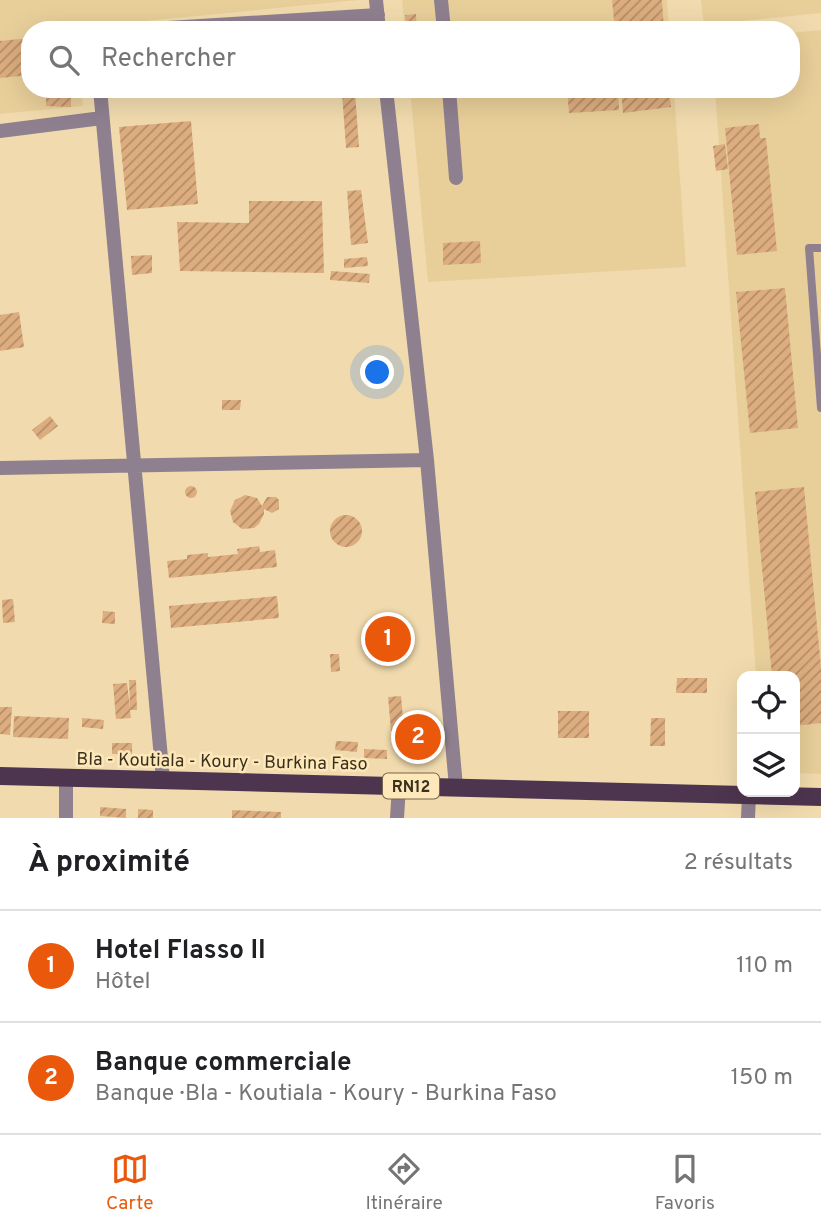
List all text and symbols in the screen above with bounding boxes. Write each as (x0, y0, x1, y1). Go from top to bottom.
search box (21, 21, 800, 98)
icon: search (45, 41, 83, 79)
text: Rechercher (101, 43, 236, 76)
your location (360, 355, 394, 389)
pin: 1 (365, 613, 411, 665)
map controls (737, 671, 800, 797)
button: locate (737, 671, 800, 734)
pin: 2 (395, 711, 441, 763)
button: layers (737, 734, 800, 797)
street label: Bla - Koutiala - Koury - Burkina Faso (76, 748, 368, 777)
road number: RN12 (383, 774, 439, 799)
text: À proximité (28, 845, 190, 882)
text: 2 résultats (684, 849, 793, 878)
text: Hotel Flasso II (95, 935, 266, 968)
text: 1 (46, 952, 56, 981)
text: 110 m (736, 952, 793, 981)
text: Hôtel (95, 968, 151, 997)
text: Banque commerciale (95, 1047, 351, 1080)
text: 2 (44, 1064, 58, 1093)
text: 150 m (731, 1064, 793, 1093)
text: Banque · Bla - Koutiala - Koury - Burkina Faso (95, 1080, 557, 1109)
tab: Carte (106, 1150, 153, 1216)
tab: Itinéraire (365, 1150, 443, 1216)
tab: Favoris (655, 1150, 715, 1216)

